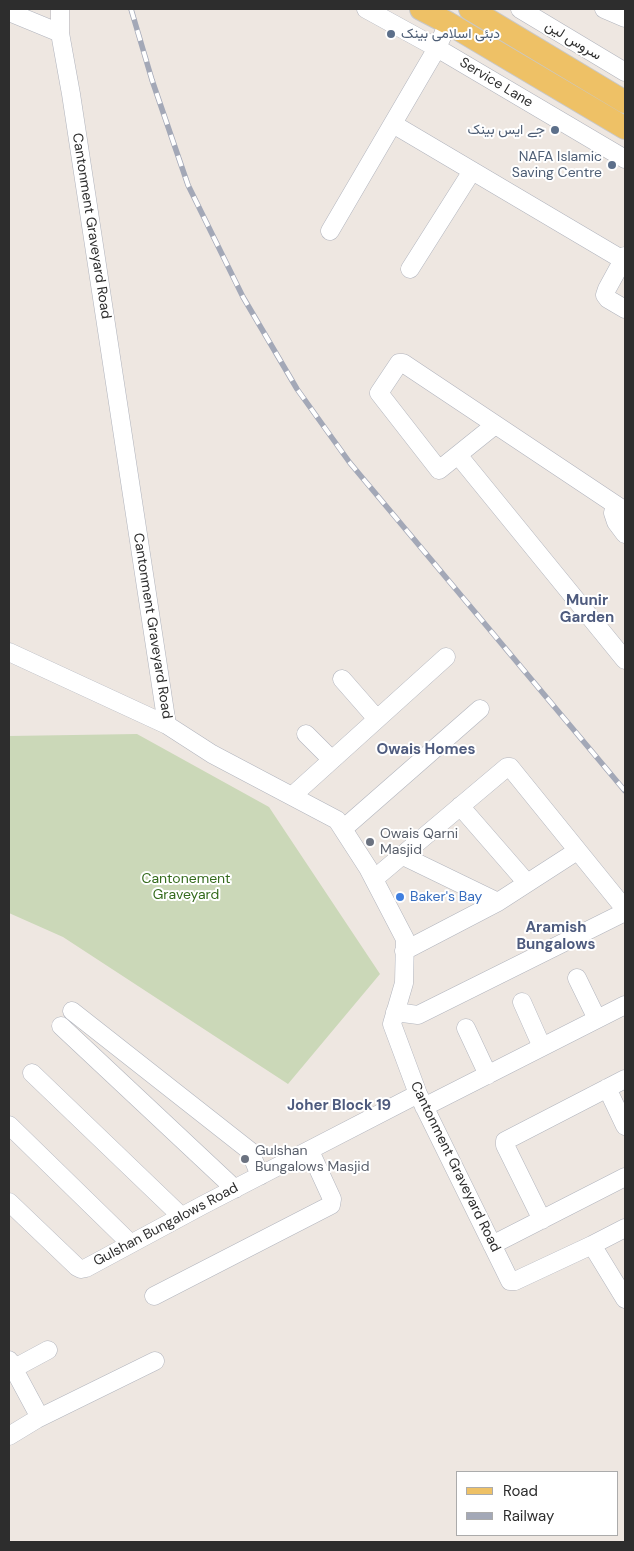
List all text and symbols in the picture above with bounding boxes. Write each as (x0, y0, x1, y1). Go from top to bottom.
street label: سروس لین (542, 18, 604, 64)
place label: دبئی اسلامی بینک (401, 26, 500, 42)
marker: دبئی اسلامی بینک (385, 28, 397, 40)
street label: Service Lane (456, 55, 536, 111)
place label: جے ایس بینک (468, 122, 545, 138)
marker: جے ایس بینک (549, 124, 561, 136)
street label: Cantonment Graveyard Road (68, 132, 114, 320)
place label: NAFA Islamic Saving Centre (512, 149, 602, 182)
marker: NAFA Islamic Saving Centre (606, 159, 618, 171)
street label: Cantonment Graveyard Road (129, 532, 175, 720)
district label: Munir Garden (560, 592, 614, 627)
district label: Owais Homes (376, 741, 476, 759)
place label: Owais Qarni Masjid (380, 826, 458, 859)
marker: Owais Qarni Masjid (364, 836, 376, 848)
park label: Cantonement Graveyard (141, 871, 231, 904)
place label: Baker's Bay (410, 889, 482, 905)
marker: Baker's Bay (394, 891, 406, 903)
district label: Aramish Bungalows (517, 919, 595, 954)
street label: Cantonment Graveyard Road (406, 1079, 504, 1255)
district label: Joher Block 19 (287, 1097, 391, 1115)
place label: Gulshan Bungalows Masjid (255, 1143, 369, 1176)
marker: Gulshan Bungalows Masjid (239, 1153, 251, 1165)
street label: Gulshan Bungalows Road (91, 1180, 241, 1270)
legend (456, 1471, 619, 1536)
text: Road (503, 1481, 538, 1501)
text: Railway (503, 1506, 554, 1526)

